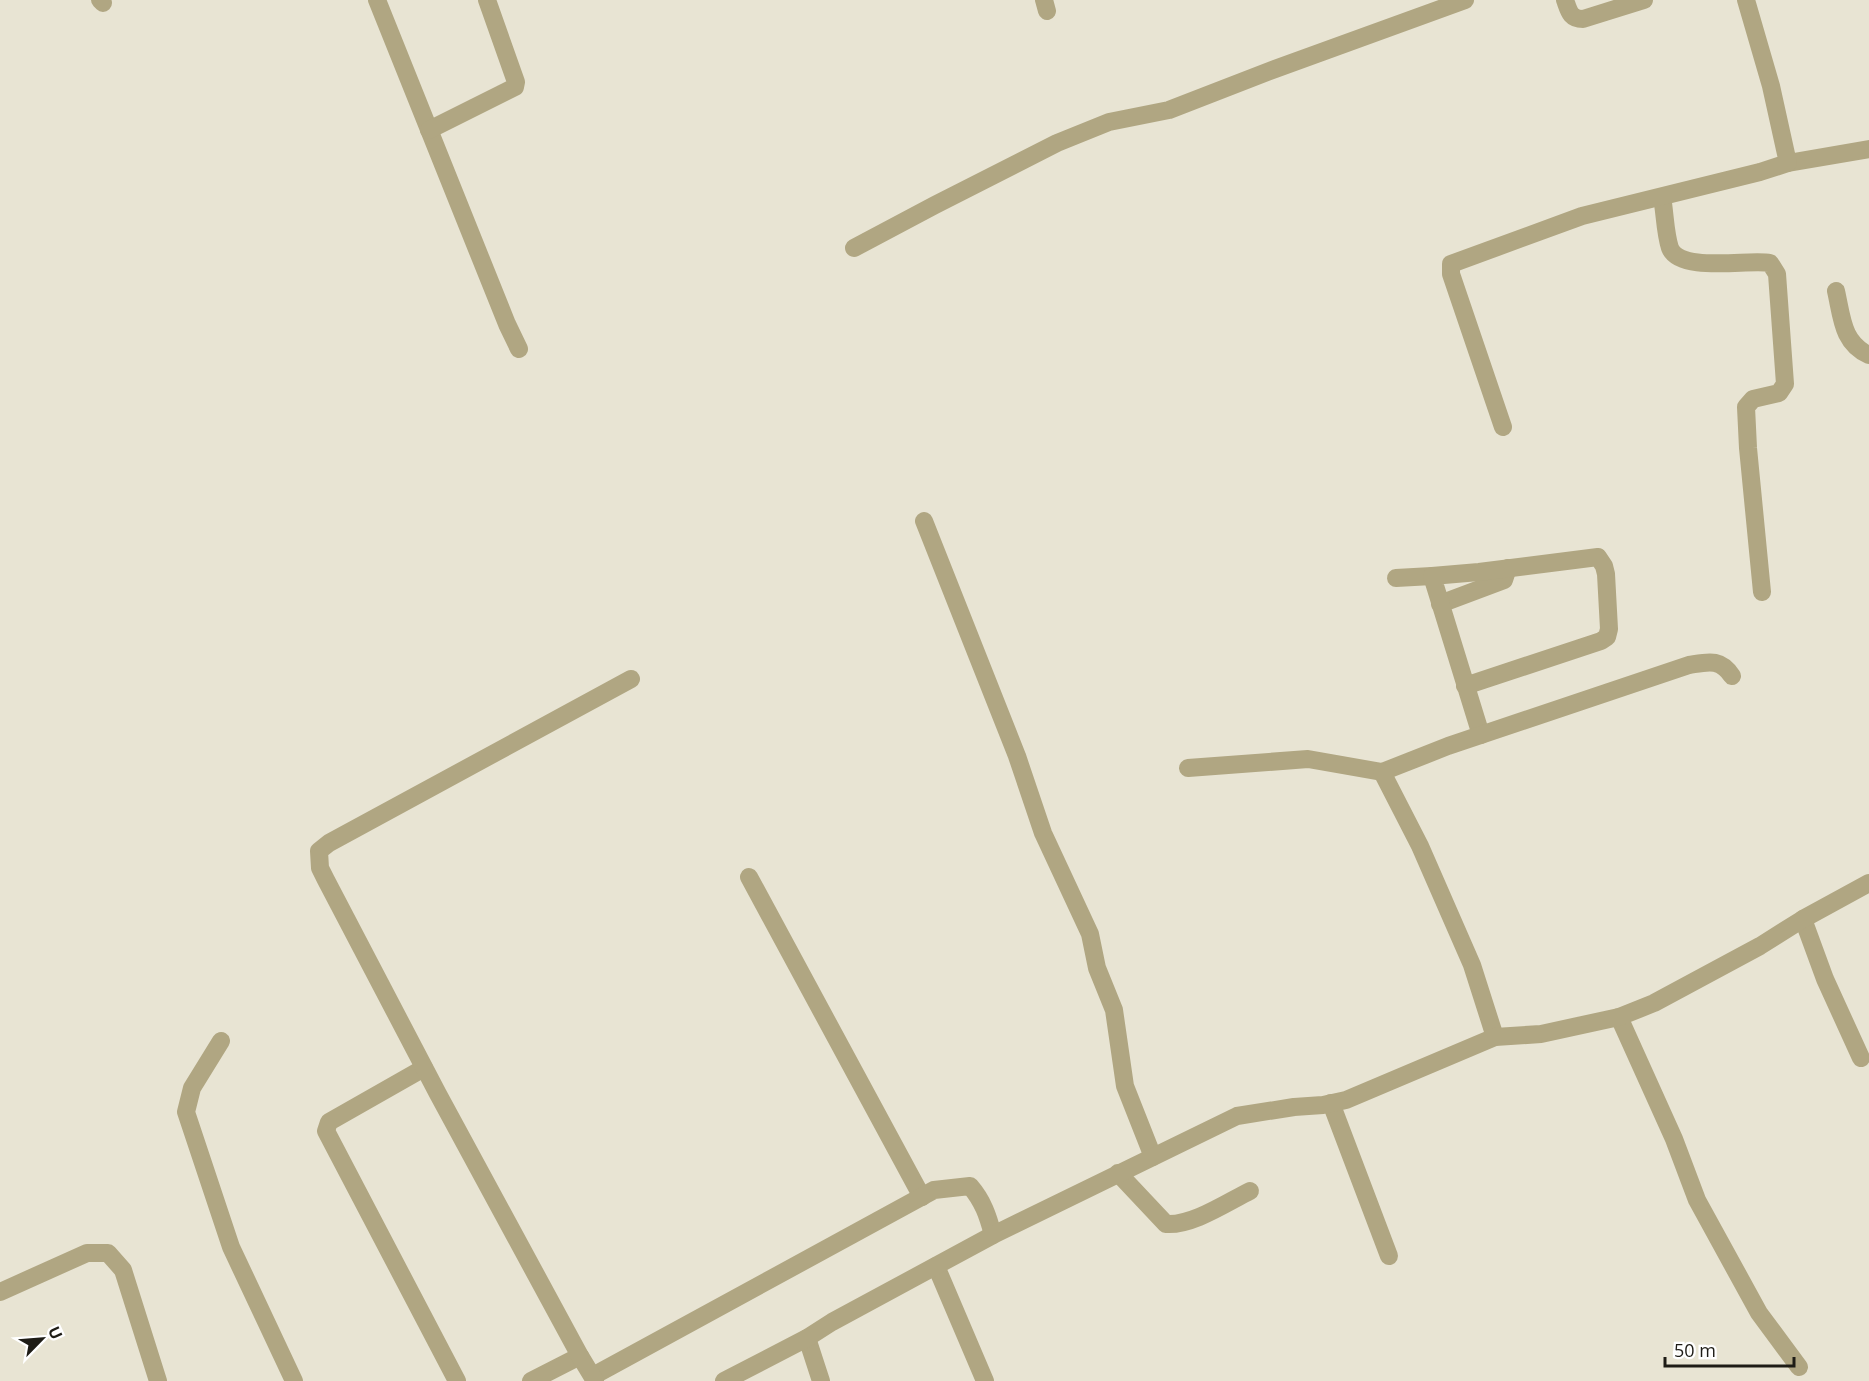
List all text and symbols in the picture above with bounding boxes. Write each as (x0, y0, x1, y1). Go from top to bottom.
north arrow (12, 1309, 72, 1369)
text: U (43, 1323, 68, 1343)
scale bar (1665, 1330, 1794, 1368)
text: 50 m (1674, 1338, 1716, 1362)

